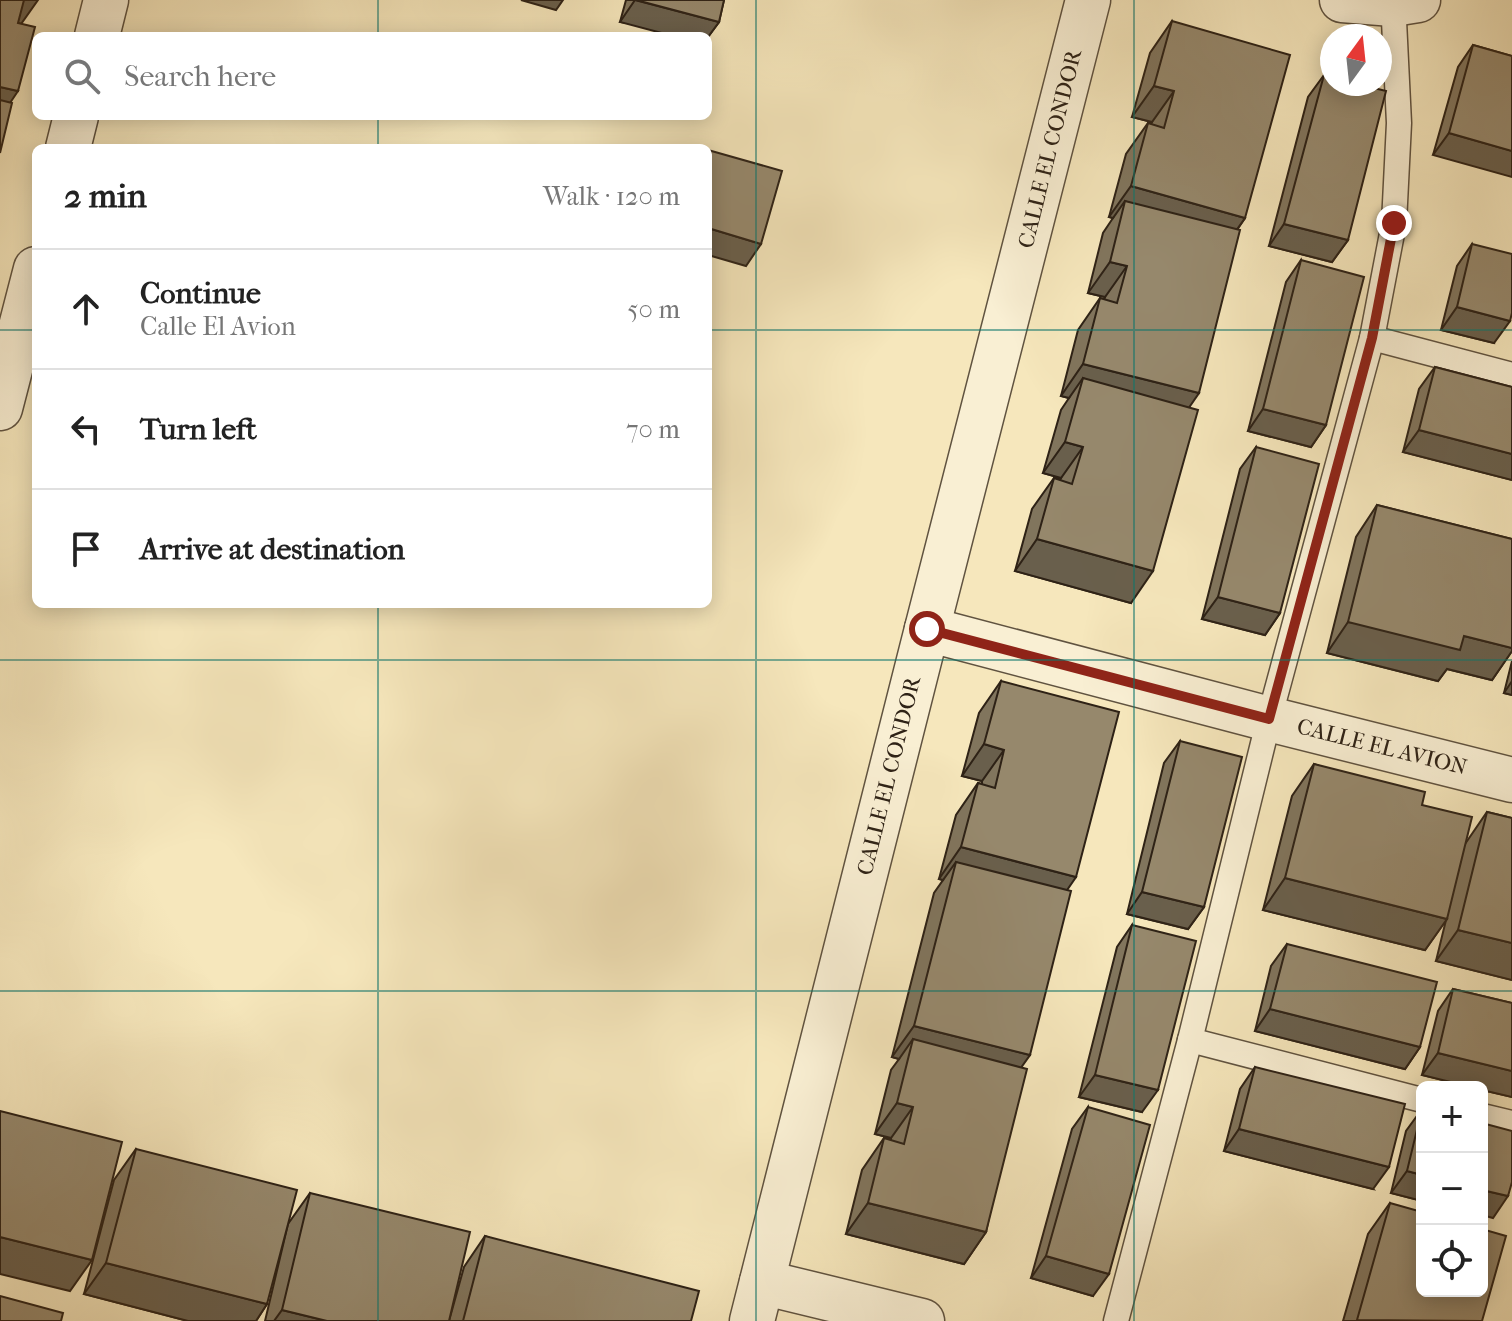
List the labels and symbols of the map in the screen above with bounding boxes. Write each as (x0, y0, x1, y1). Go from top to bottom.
north arrow (1320, 24, 1392, 96)
street label: CALLE EL CONDOR (1013, 46, 1088, 251)
route end (1376, 205, 1412, 241)
route start (909, 611, 945, 647)
street label: CALLE EL CONDOR (852, 673, 927, 878)
street label: CALLE EL AVION (1294, 713, 1470, 781)

